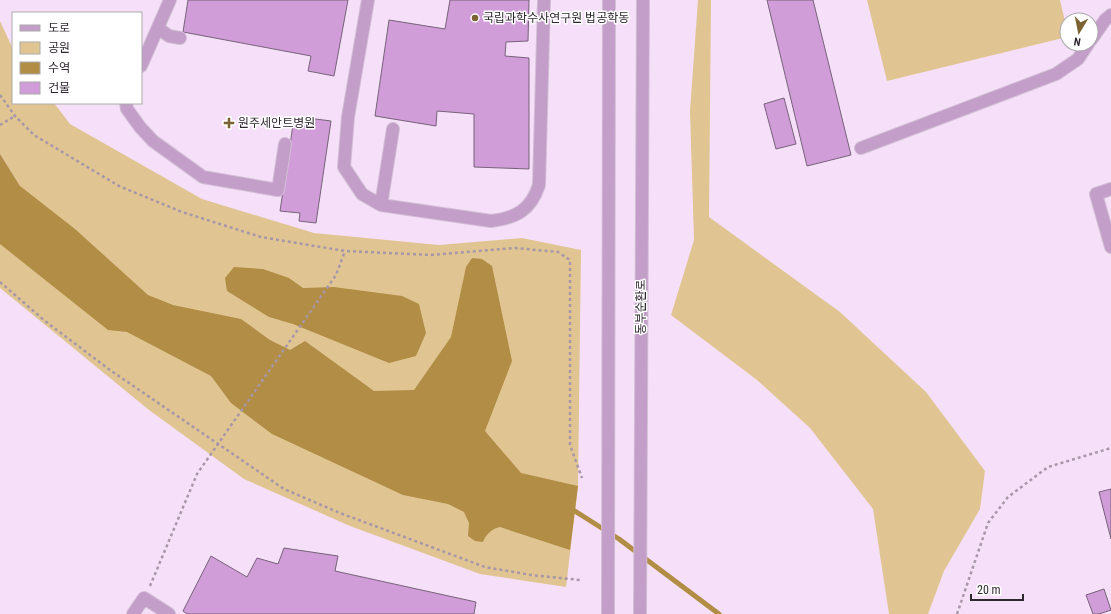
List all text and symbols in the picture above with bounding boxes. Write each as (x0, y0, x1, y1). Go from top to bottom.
place label: 국립과학수사연구원 법공학동 (483, 11, 629, 25)
legend (12, 12, 142, 104)
north arrow (1059, 12, 1099, 52)
marker: 국립과학수사연구원 법공학동 (470, 13, 480, 23)
text: 도로 (48, 21, 70, 35)
text: N (1073, 34, 1082, 48)
text: 공원 (48, 41, 70, 55)
text: 수역 (48, 61, 70, 75)
text: 건물 (48, 81, 70, 95)
place label: 원주세안트병원 (238, 116, 315, 130)
marker: 원주세안트병원 (223, 117, 235, 129)
street label: 동부순환로 (634, 279, 648, 335)
scale bar (971, 576, 1023, 602)
text: 20 m (977, 583, 1001, 597)

